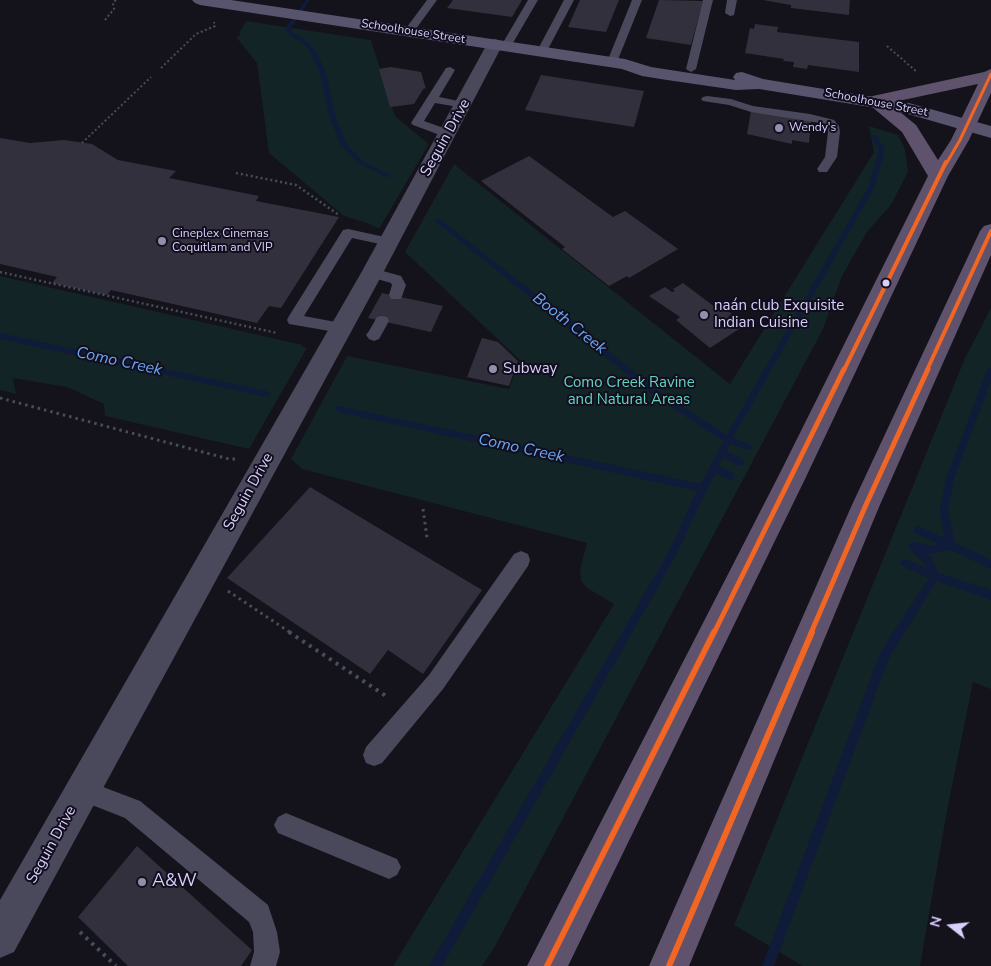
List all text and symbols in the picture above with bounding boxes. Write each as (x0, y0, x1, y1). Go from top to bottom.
street label: Schoolhouse Street (360, 17, 466, 47)
street label: Schoolhouse Street (823, 86, 929, 120)
street label: Seguin Drive (417, 96, 475, 180)
place label: Wendy's (789, 121, 836, 135)
marker: Wendy's (773, 122, 785, 134)
place label: Cineplex Cinemas Coquitlam and VIP (172, 227, 272, 255)
marker: Cineplex Cinemas Coquitlam and VIP (156, 235, 168, 247)
unlabelled marker (881, 278, 891, 288)
water label: Booth Creek (528, 289, 610, 359)
place label: naán club Exquisite Indian Cuisine (714, 297, 844, 332)
marker: naán club Exquisite Indian Cuisine (698, 309, 710, 321)
water label: Como Creek (74, 344, 164, 380)
place label: Subway (503, 360, 557, 378)
marker: Subway (487, 363, 499, 375)
park label: Como Creek Ravine and Natural Areas (563, 374, 695, 409)
water label: Como Creek (476, 431, 566, 467)
street label: Seguin Drive (220, 450, 278, 534)
street label: Seguin Drive (23, 803, 81, 887)
place label: A&W (152, 871, 197, 893)
marker: A&W (136, 876, 148, 888)
north arrow (926, 901, 976, 951)
text: N (926, 914, 947, 929)

